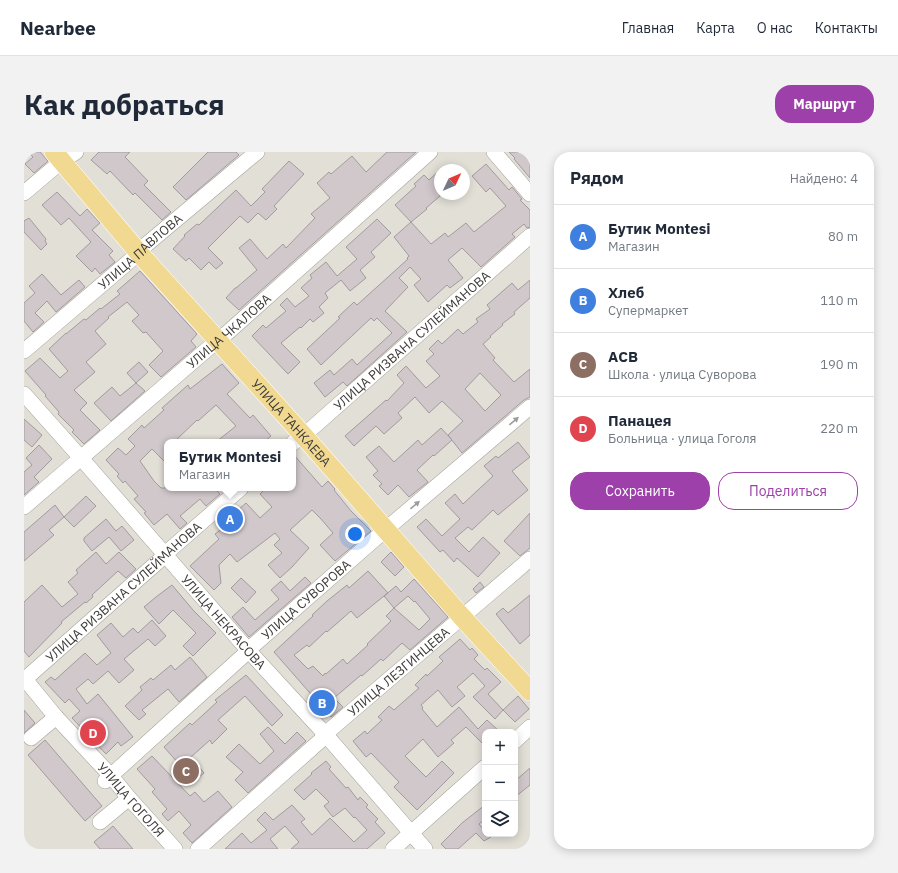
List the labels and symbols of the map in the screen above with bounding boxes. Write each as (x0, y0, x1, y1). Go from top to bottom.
north arrow (434, 164, 470, 200)
street label: УЛИЦА ПАВЛОВА (94, 209, 186, 293)
street label: УЛИЦА РИЗВАНА СУЛЕЙМАНОВА (330, 266, 494, 414)
street label: УЛИЦА ЧКАЛОВА (183, 289, 275, 372)
street label: УЛИЦА ТАНКАЕВА (248, 375, 335, 470)
one-way arrow (509, 416, 519, 425)
one-way arrow (410, 501, 420, 510)
pin: A (217, 504, 243, 534)
street label: УЛИЦА РИЗВАНА СУЛЕЙМАНОВА (42, 517, 205, 666)
your location (345, 524, 365, 544)
street label: УЛИЦА СУВОРОВА (258, 555, 355, 643)
street label: УЛИЦА НЕКРАСОВА (178, 571, 270, 673)
street label: УЛИЦА ЛЕЗГИНЦЕВА (344, 623, 453, 720)
pin: B (309, 688, 335, 718)
pin: D (80, 718, 106, 748)
pin: C (173, 756, 199, 786)
street label: УЛИЦА ГОГОЛЯ (94, 759, 168, 840)

